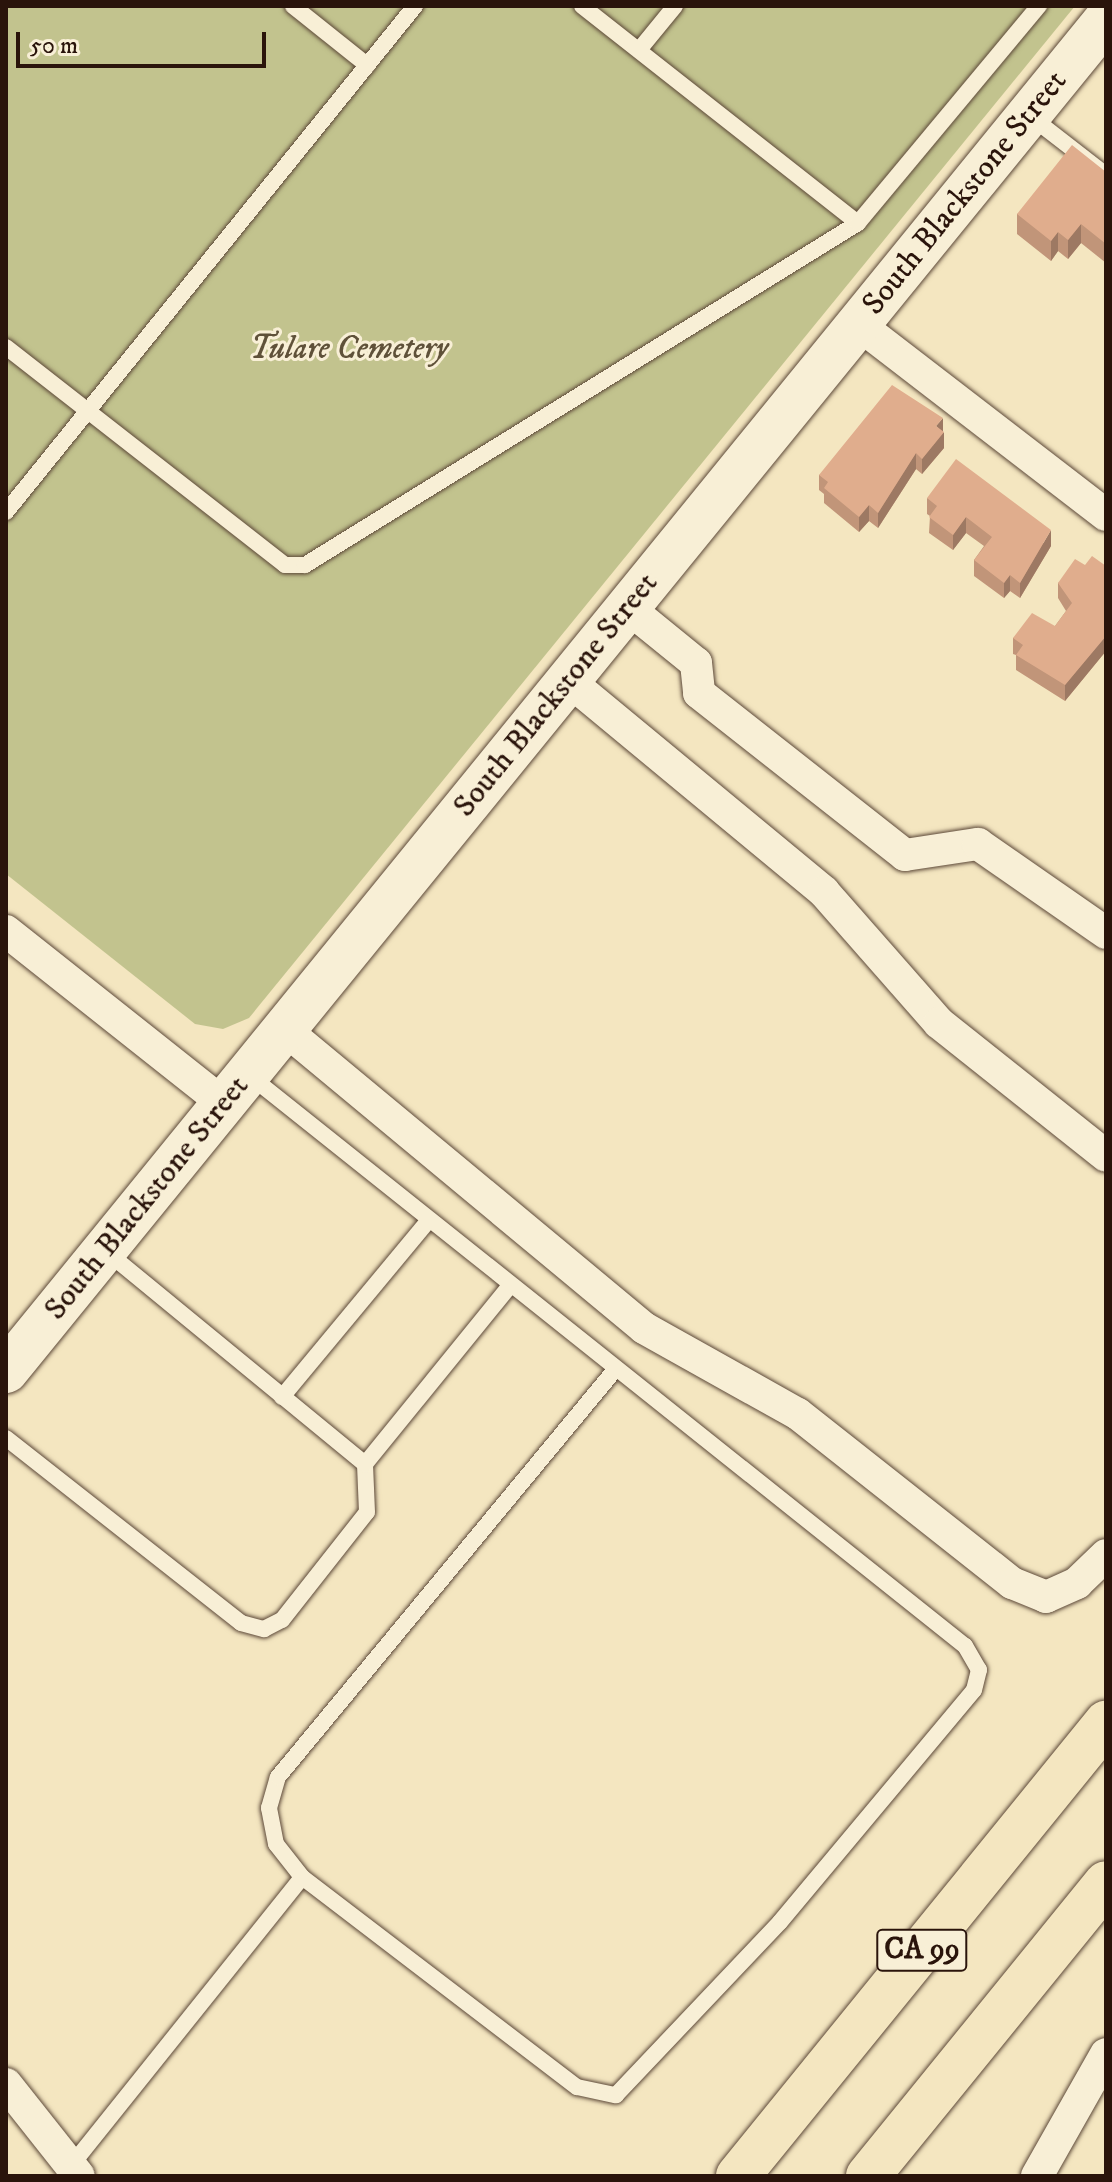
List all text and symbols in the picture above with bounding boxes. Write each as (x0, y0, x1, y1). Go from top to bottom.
scale bar (20, 16, 270, 66)
text: 50 m (30, 31, 78, 61)
street label: South Blackstone Street (855, 63, 1075, 323)
park label: Tulare Cemetery (250, 330, 448, 368)
street label: South Blackstone Street (446, 565, 666, 825)
street label: South Blackstone Street (37, 1068, 257, 1328)
road number: CA 99 (876, 1924, 968, 1976)

